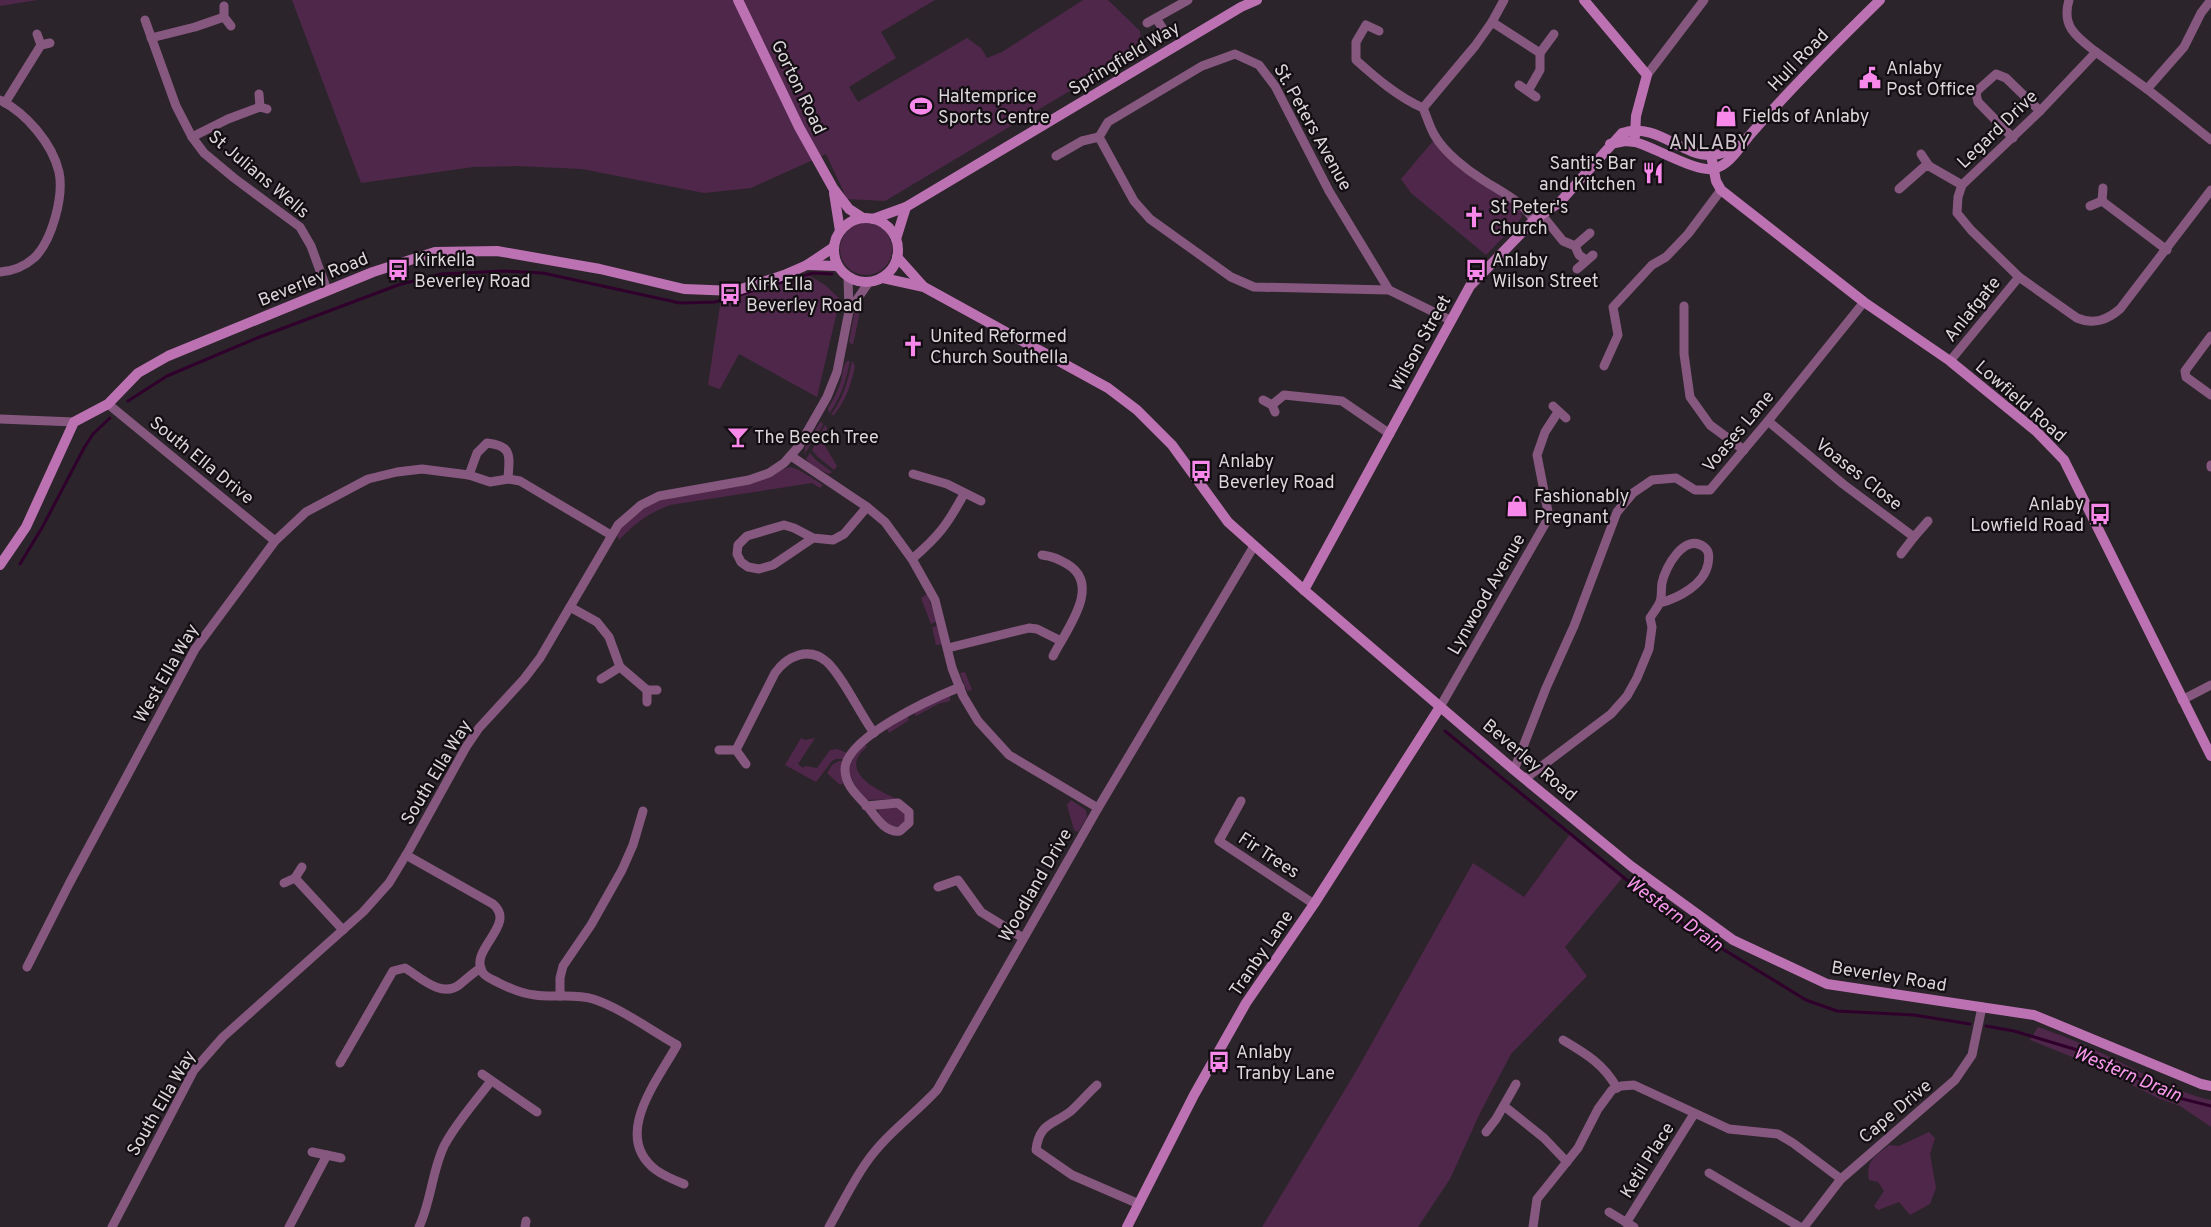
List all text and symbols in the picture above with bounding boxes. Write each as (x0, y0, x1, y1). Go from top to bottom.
street label: Springfield Way (1065, 17, 1184, 101)
street label: Hull Road (1764, 25, 1834, 97)
street label: Gorton Road (765, 37, 830, 139)
place label: Anlaby Post Office (1886, 58, 1975, 102)
street label: St. Peters Avenue (1267, 60, 1356, 195)
public building icon: Anlaby Post Office (1857, 65, 1883, 91)
place label: Haltemprice Sports Centre (938, 86, 1050, 130)
street label: Legard Drive (1953, 86, 2043, 174)
sports icon: Haltemprice Sports Centre (908, 93, 934, 119)
shop icon: Fields of Anlaby (1713, 103, 1739, 129)
place label: Fields of Anlaby (1742, 106, 1869, 129)
street label: St Julians Wells (203, 126, 313, 224)
district label: ANLABY (1669, 131, 1751, 157)
place label: Santi's Bar and Kitchen (1539, 153, 1636, 197)
restaurant icon: Santi's Bar and Kitchen (1640, 160, 1666, 186)
place label: St Peter's Church (1490, 197, 1568, 241)
church icon: St Peter's Church (1461, 204, 1487, 230)
street label: Beverley Road (255, 248, 372, 313)
place label: Kirkella Beverley Road (414, 250, 531, 294)
place label: Anlaby Wilson Street (1492, 250, 1599, 294)
bus stop icon: Kirkella Beverley Road (385, 257, 411, 283)
bus stop icon: Anlaby Wilson Street (1463, 257, 1489, 283)
street label: Anlafgate (1940, 272, 2007, 347)
place label: Kirk Ella Beverley Road (746, 274, 863, 318)
bus stop icon: Kirk Ella Beverley Road (717, 281, 743, 307)
street label: Wilson Street (1385, 292, 1457, 396)
place label: United Reformed Church Southella (930, 326, 1068, 370)
church icon: United Reformed Church Southella (900, 333, 926, 359)
street label: Lowfield Road (1970, 356, 2070, 448)
street label: Voases Lane (1698, 386, 1780, 478)
street label: South Ella Drive (144, 412, 258, 510)
bar icon: The Beech Tree (725, 424, 751, 450)
place label: The Beech Tree (754, 427, 879, 450)
street label: Voases Close (1810, 434, 1906, 516)
place label: Anlaby Beverley Road (1218, 451, 1335, 495)
bus stop icon: Anlaby Beverley Road (1188, 458, 1214, 484)
place label: Fashionably Pregnant (1534, 486, 1629, 530)
shop icon: Fashionably Pregnant (1504, 493, 1530, 519)
place label: Anlaby Lowfield Road (1970, 494, 2084, 538)
bus stop icon: Anlaby Lowfield Road (2087, 501, 2113, 527)
street label: Lynwood Avenue (1443, 530, 1531, 659)
street label: West Ella Way (130, 620, 205, 727)
street label: Beverley Road (1477, 715, 1581, 807)
street label: South Ella Way (397, 716, 478, 830)
street label: Woodland Drive (994, 825, 1078, 947)
street label: Fir Trees (1233, 828, 1303, 885)
water label: Western Drain (1620, 871, 1728, 959)
street label: Tranby Lane (1225, 906, 1299, 1001)
street label: Beverley Road (1829, 957, 1948, 998)
water label: Western Drain (2069, 1041, 2186, 1109)
place label: Anlaby Tranby Lane (1236, 1042, 1335, 1086)
street label: South Ella Way (123, 1047, 202, 1161)
bus stop icon: Anlaby Tranby Lane (1206, 1049, 1232, 1075)
street label: Cape Drive (1855, 1075, 1937, 1149)
street label: Ketil Place (1616, 1118, 1681, 1203)

